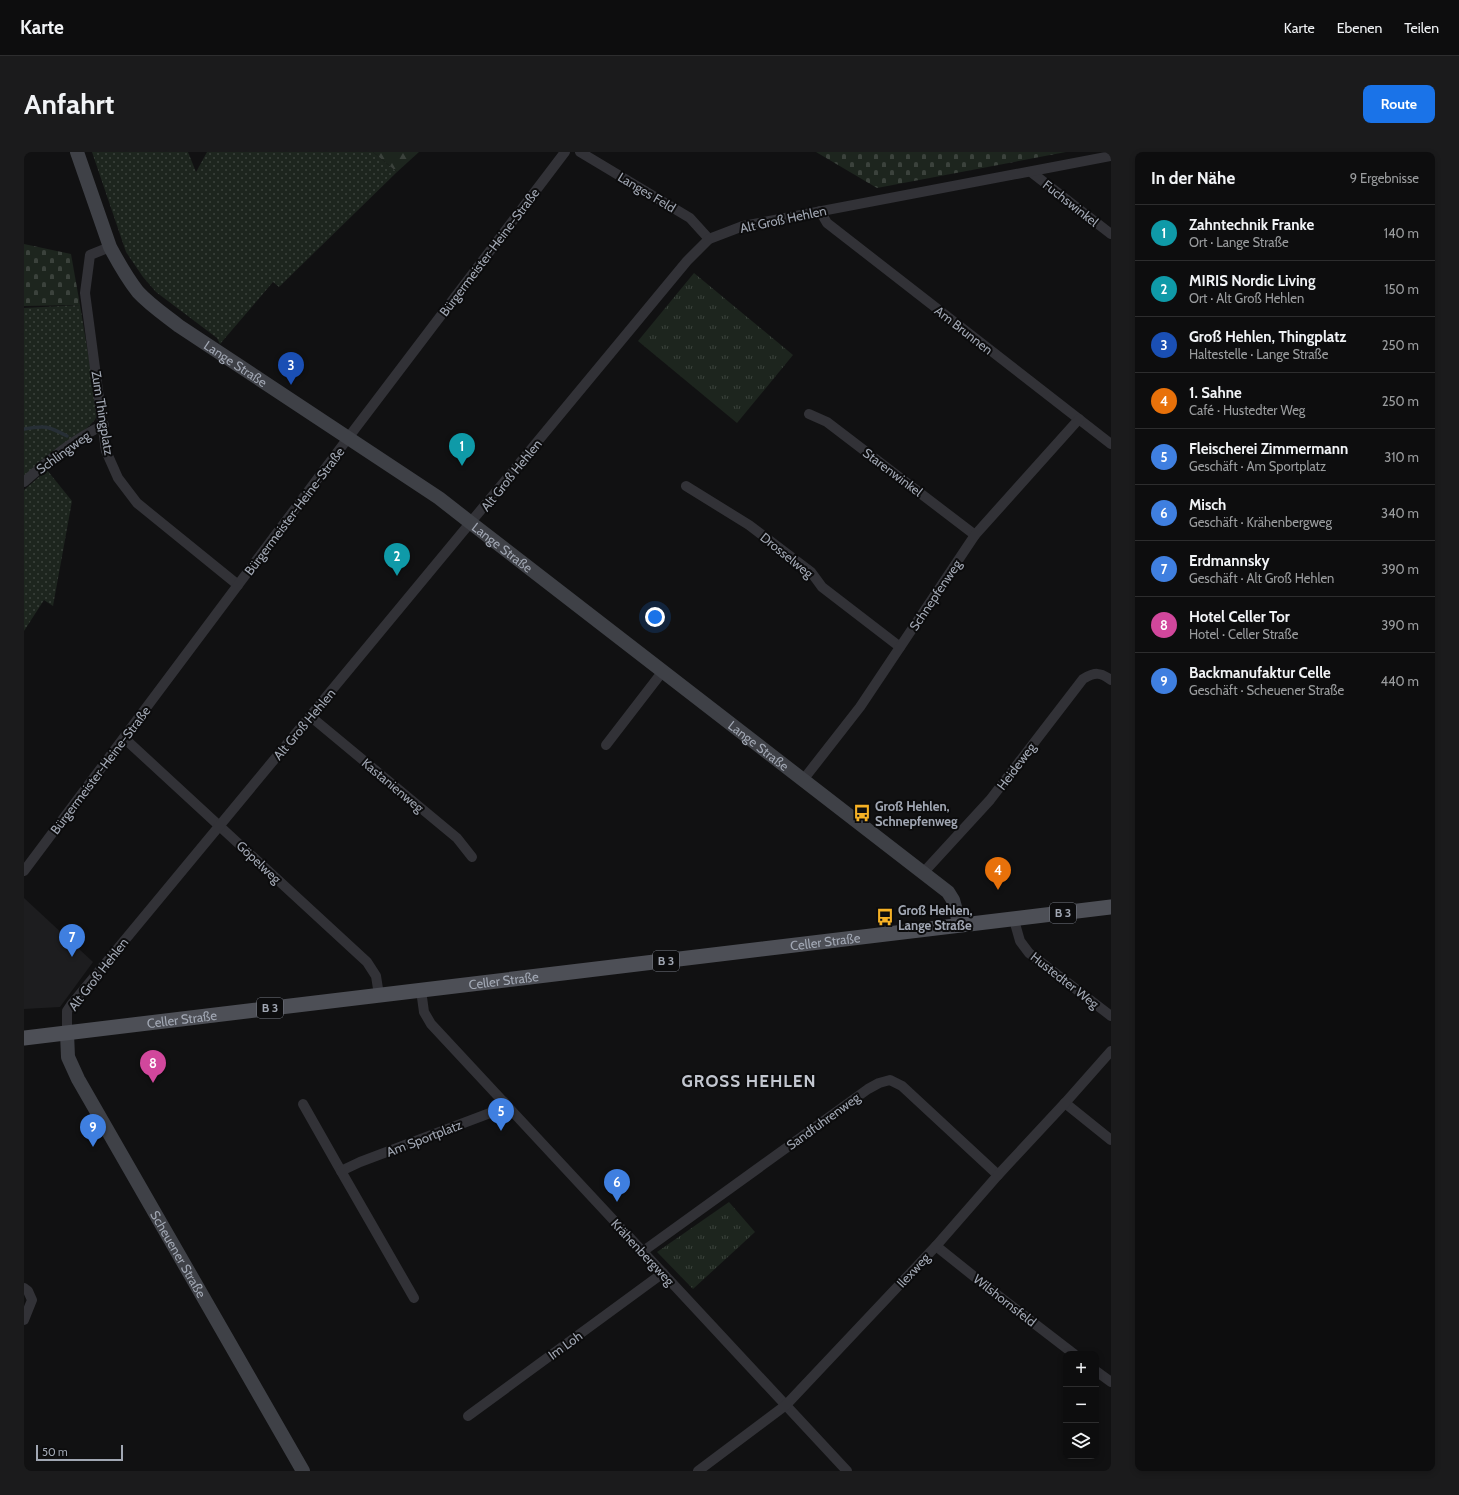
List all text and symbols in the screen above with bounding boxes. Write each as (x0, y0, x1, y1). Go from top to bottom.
text: Karte (20, 16, 64, 39)
text: Karte (1284, 19, 1315, 37)
text: Ebenen (1337, 19, 1382, 37)
text: Teilen (1404, 19, 1439, 37)
button: Route (1363, 85, 1435, 123)
text: Anfahrt (24, 87, 114, 121)
text: In der Nähe (1151, 168, 1235, 188)
street label: Langes Feld (615, 169, 679, 215)
text: 9 Ergebnisse (1350, 170, 1419, 186)
street label: Fuchswinkel (1040, 176, 1102, 230)
street label: Bürgermeister-Heine-Straße (436, 185, 543, 319)
street label: Alt Groß Hehlen (738, 202, 828, 236)
text: Zahntechnik Franke (1189, 216, 1314, 234)
text: 1 (1162, 225, 1166, 241)
text: 140 m (1384, 225, 1419, 241)
text: Ort · Lange Straße (1189, 234, 1289, 250)
text: MIRIS Nordic Living (1189, 272, 1315, 290)
text: 2 (1161, 281, 1167, 297)
text: 150 m (1384, 281, 1419, 297)
text: Ort · Alt Groß Hehlen (1189, 290, 1304, 306)
street label: Am Brunnen (932, 302, 996, 358)
text: Groß Hehlen, Thingplatz (1189, 328, 1346, 346)
street label: Lange Straße (201, 337, 271, 390)
text: 3 (1160, 337, 1168, 353)
text: 250 m (1382, 337, 1419, 353)
text: Haltestelle · Lange Straße (1189, 346, 1329, 362)
pin: 3 (278, 352, 304, 385)
street label: Zum Thingplatz (88, 370, 118, 456)
text: 1. Sahne (1189, 384, 1242, 402)
text: 4 (1160, 393, 1168, 409)
text: 250 m (1382, 393, 1419, 409)
text: Café · Hustedter Weg (1189, 402, 1305, 418)
street label: Schlingweg (33, 427, 93, 477)
pin: 1 (449, 433, 475, 466)
street label: Alt Groß Hehlen (477, 436, 545, 514)
text: Fleischerei Zimmermann (1189, 440, 1348, 458)
street label: Bürgermeister-Heine-Straße (241, 444, 348, 578)
street label: Starenwinkel (860, 444, 926, 500)
text: 5 (1161, 449, 1167, 465)
text: 310 m (1384, 449, 1419, 465)
text: Geschäft · Am Sportplatz (1189, 458, 1326, 474)
text: Misch (1189, 496, 1226, 514)
text: 6 (1160, 505, 1168, 521)
text: 340 m (1381, 505, 1419, 521)
text: Geschäft · Krähenbergweg (1189, 514, 1332, 530)
street label: Lange Straße (469, 519, 536, 576)
street label: Drosselweg (757, 529, 817, 581)
pin: 2 (384, 543, 410, 576)
text: Erdmannsky (1189, 552, 1270, 570)
street label: Schnepfenweg (905, 556, 965, 634)
text: 7 (1161, 561, 1167, 577)
text: 390 m (1381, 561, 1419, 577)
text: Geschäft · Alt Groß Hehlen (1189, 570, 1334, 586)
your location (645, 607, 665, 627)
text: Hotel Celler Tor (1189, 608, 1290, 626)
text: 8 (1160, 617, 1168, 633)
text: 390 m (1381, 617, 1419, 633)
text: Hotel · Celler Straße (1189, 626, 1298, 642)
text: Backmanufaktur Celle (1189, 664, 1331, 682)
text: 9 (1160, 673, 1168, 689)
text: 440 m (1381, 673, 1419, 689)
text: Geschäft · Scheuener Straße (1189, 682, 1344, 698)
street label: Alt Groß Hehlen (270, 685, 338, 763)
street label: Bürgermeister-Heine-Straße (47, 703, 154, 837)
street label: Lange Straße (725, 717, 792, 774)
street label: Heideweg (993, 739, 1039, 793)
street label: Kastanienweg (359, 754, 428, 816)
place label: Groß Hehlen, Schnepfenweg (875, 798, 958, 829)
bus stop icon: Groß Hehlen, Schnepfenweg (852, 803, 872, 823)
street label: Göpelweg (233, 837, 285, 887)
pin: 4 (985, 857, 1011, 890)
place label: Groß Hehlen, Lange Straße (898, 902, 973, 933)
road number: B 3 (1050, 903, 1076, 923)
bus stop icon: Groß Hehlen, Lange Straße (875, 907, 895, 927)
pin: 7 (59, 924, 85, 957)
street label: Celler Straße (789, 929, 861, 954)
street label: Alt Groß Hehlen (65, 934, 131, 1014)
street label: Hustedter Weg (1028, 948, 1103, 1012)
road number: B 3 (653, 951, 679, 971)
street label: Celler Straße (468, 968, 540, 992)
road number: B 3 (257, 998, 283, 1018)
street label: Celler Straße (146, 1007, 218, 1031)
pin: 8 (140, 1050, 166, 1083)
district label: GROSS HEHLEN (681, 1071, 817, 1091)
street label: Sandfuhrenweg (783, 1089, 863, 1153)
pin: 5 (488, 1098, 514, 1131)
pin: 9 (80, 1114, 106, 1147)
street label: Am Sportplatz (384, 1116, 464, 1160)
pin: 6 (604, 1169, 630, 1202)
street label: Scheuener Straße (147, 1208, 210, 1301)
street label: Krähenbergweg (608, 1215, 678, 1289)
street label: Ilexweg (893, 1249, 933, 1291)
street label: Wilshornsfeld (970, 1270, 1040, 1330)
street label: Im Loh (545, 1327, 585, 1363)
map controls (1063, 1351, 1099, 1459)
button: + (1063, 1351, 1099, 1387)
button: − (1063, 1387, 1099, 1423)
button: layers (1063, 1423, 1099, 1459)
scale bar (36, 1443, 123, 1462)
text: 50 m (42, 1445, 68, 1459)

